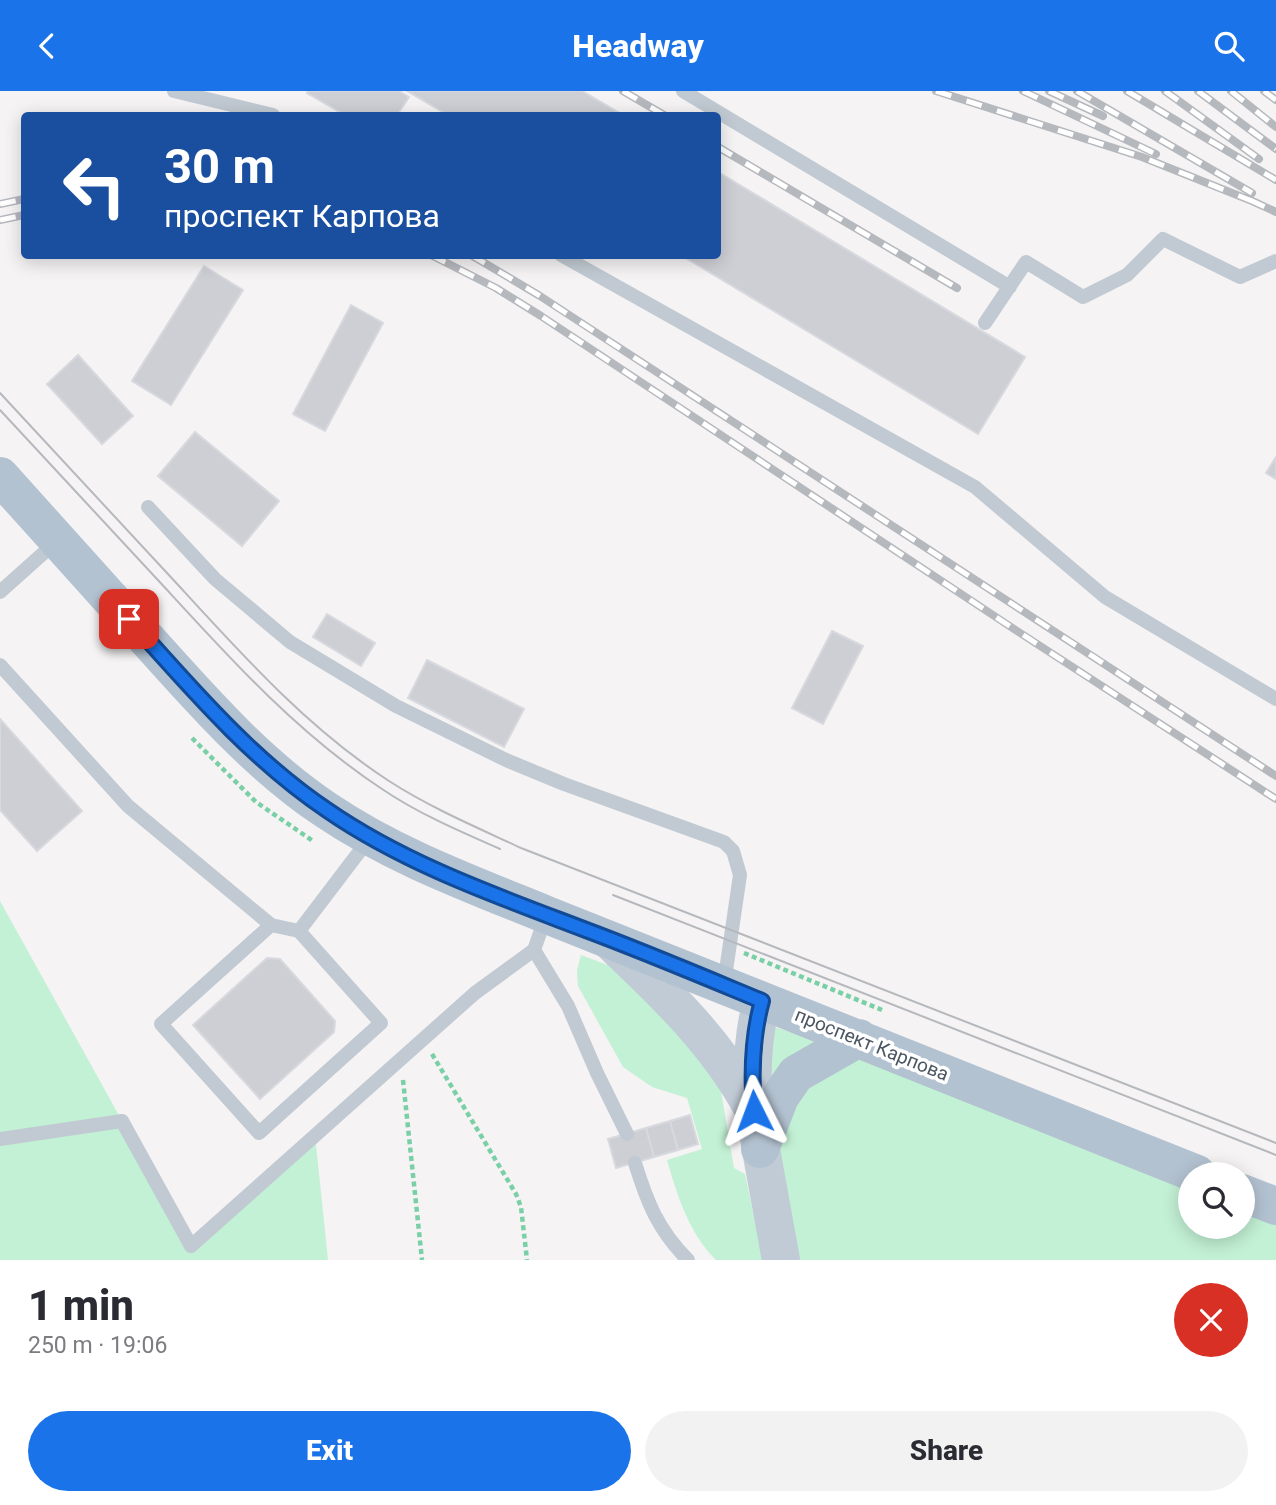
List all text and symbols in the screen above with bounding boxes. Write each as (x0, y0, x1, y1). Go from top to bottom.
icon: back (28, 27, 66, 65)
text: Headway (572, 27, 704, 65)
icon: search (1210, 27, 1248, 65)
text: 30 m (164, 138, 275, 195)
icon: left (49, 140, 140, 231)
text: проспект Карпова (164, 197, 440, 235)
pin (99, 589, 159, 649)
icon: arrive (110, 600, 148, 638)
street label: проспект Карпова (792, 1003, 952, 1086)
position arrow (717, 1074, 791, 1148)
map controls (1178, 1162, 1255, 1239)
button: search (1178, 1162, 1255, 1239)
text: 1 min (28, 1281, 134, 1330)
button: close (1174, 1283, 1248, 1357)
text: 250 m · 19:06 (28, 1332, 167, 1359)
button: Exit (28, 1411, 631, 1491)
button: Share (645, 1411, 1248, 1491)

